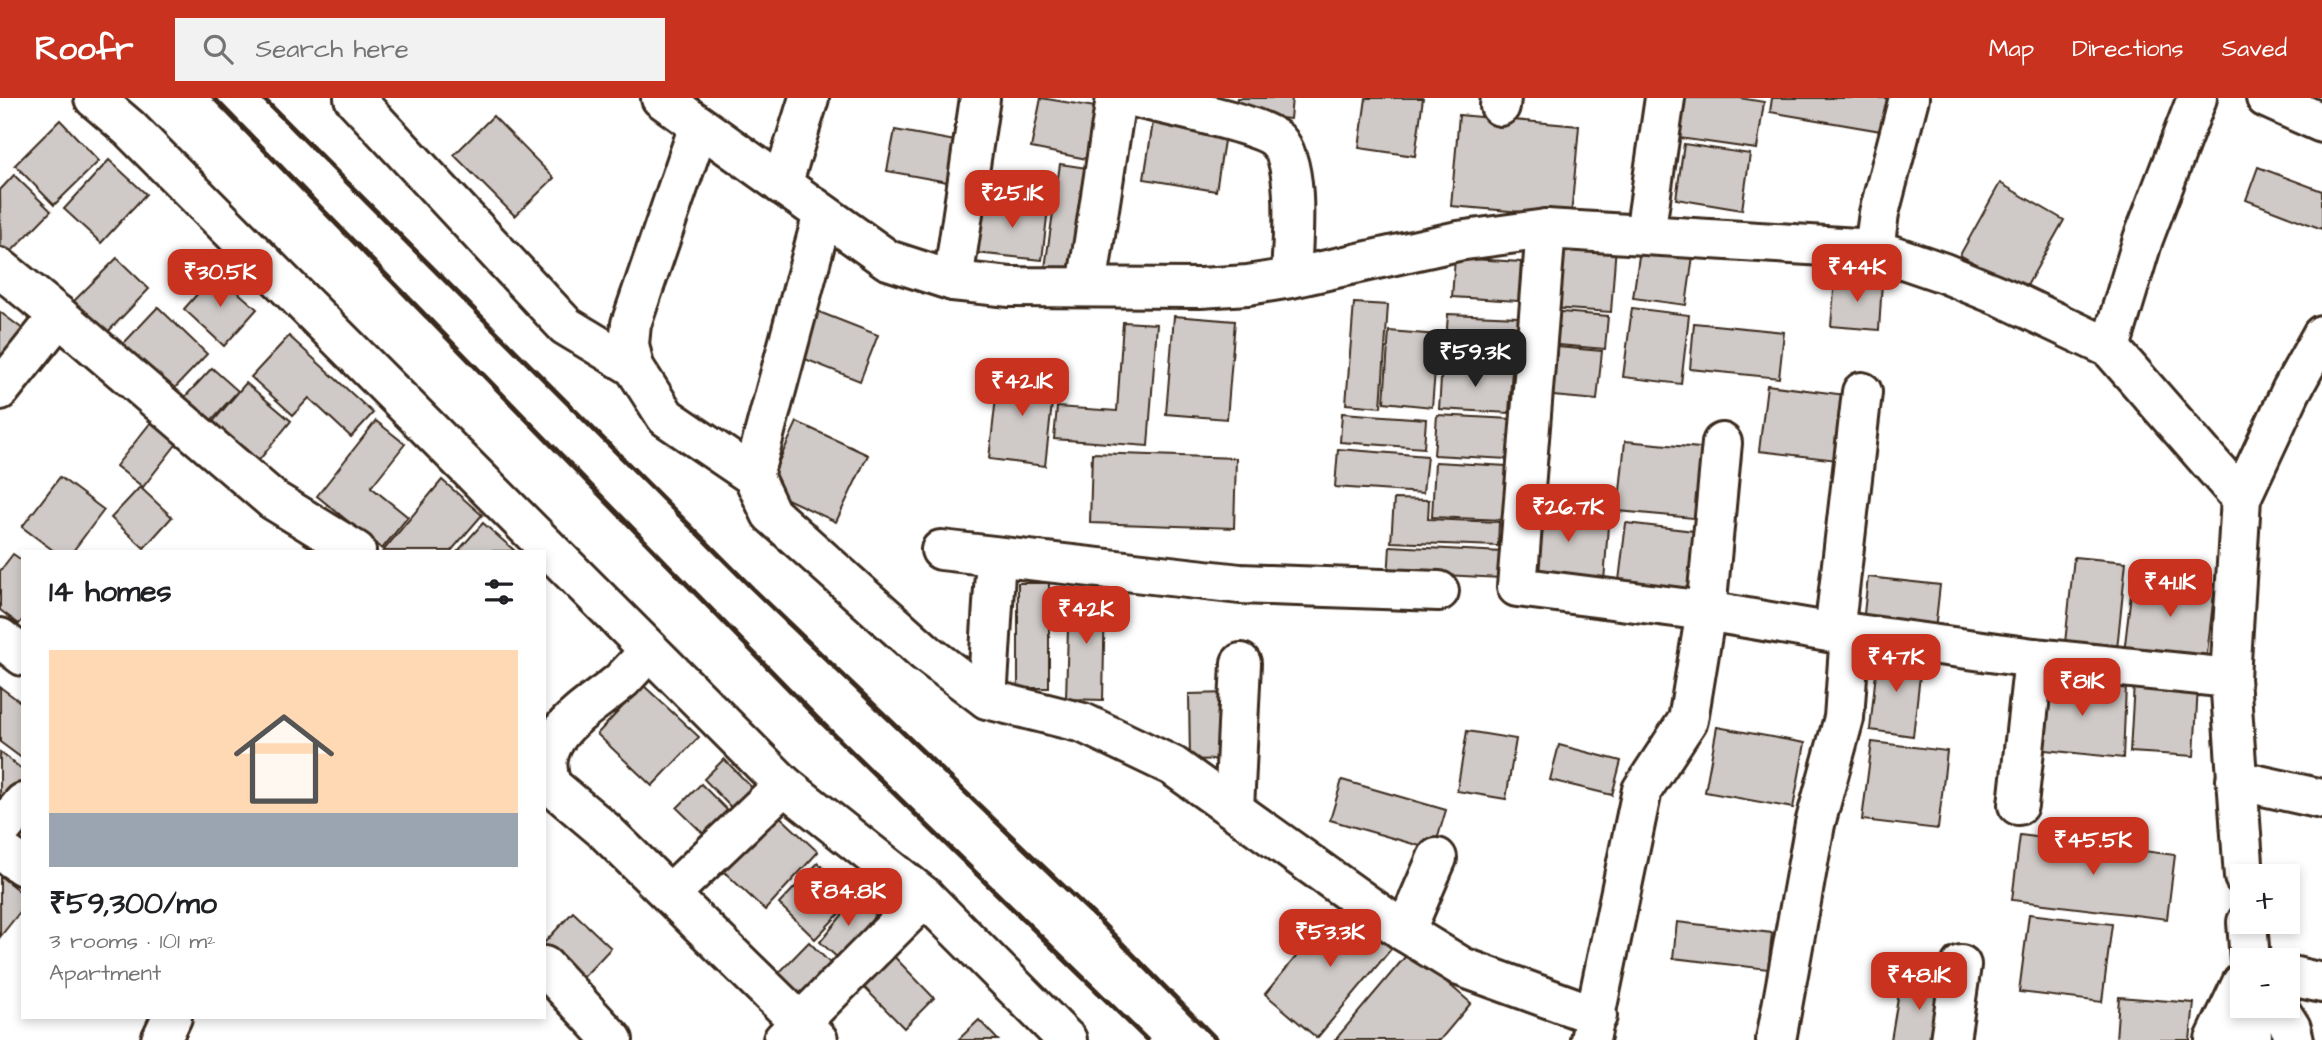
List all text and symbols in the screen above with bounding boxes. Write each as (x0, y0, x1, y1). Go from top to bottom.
search box (175, 18, 665, 81)
text: Roofr (35, 26, 133, 72)
icon: search (199, 30, 237, 68)
text: Search here (255, 31, 409, 67)
text: Map (1989, 32, 2034, 66)
text: Directions (2072, 32, 2184, 66)
text: Saved (2222, 32, 2287, 66)
pin: ₹25.1K (955, 170, 1069, 230)
text: ₹25.1K (981, 177, 1043, 209)
pin: ₹44K (1816, 244, 1898, 304)
pin: ₹30.5K (163, 250, 277, 309)
text: ₹44K (1828, 251, 1886, 283)
text: ₹30.5K (184, 256, 256, 288)
pin: ₹59.3K (1418, 330, 1532, 389)
text: ₹59.3K (1439, 336, 1511, 368)
pin: ₹42.1K (965, 358, 1079, 418)
text: ₹42.1K (991, 365, 1053, 397)
pin: ₹26.7K (1511, 484, 1625, 544)
text: ₹26.7K (1532, 491, 1604, 523)
pin: ₹41.1K (2113, 560, 2227, 619)
text: ₹41.1K (2144, 566, 2196, 598)
text: 14 homes (49, 571, 172, 613)
icon: filters (480, 573, 518, 611)
pin: ₹42K (1045, 587, 1127, 646)
text: ₹42K (1058, 593, 1114, 625)
pin: ₹47K (1855, 634, 1937, 694)
text: ₹47K (1868, 641, 1924, 673)
pin: ₹81K (2041, 658, 2123, 718)
text: ₹81K (2060, 665, 2104, 697)
icon: home (221, 696, 347, 822)
pin: ₹45.5K (2036, 818, 2150, 877)
text: ₹45.5K (2054, 824, 2132, 856)
map controls (2230, 864, 2300, 1018)
button: + (2230, 864, 2300, 934)
pin: ₹84.8K (791, 868, 905, 928)
text: ₹84.8K (810, 875, 886, 907)
text: ₹59,300/mo (49, 883, 217, 925)
pin: ₹53.3K (1273, 910, 1387, 969)
text: ₹53.3K (1295, 916, 1365, 948)
text: 3 rooms · 101 m² (49, 925, 216, 957)
button: − (2230, 948, 2300, 1018)
pin: ₹48.1K (1862, 953, 1976, 1012)
text: Apartment (49, 957, 161, 989)
text: ₹48.1K (1887, 959, 1951, 991)

